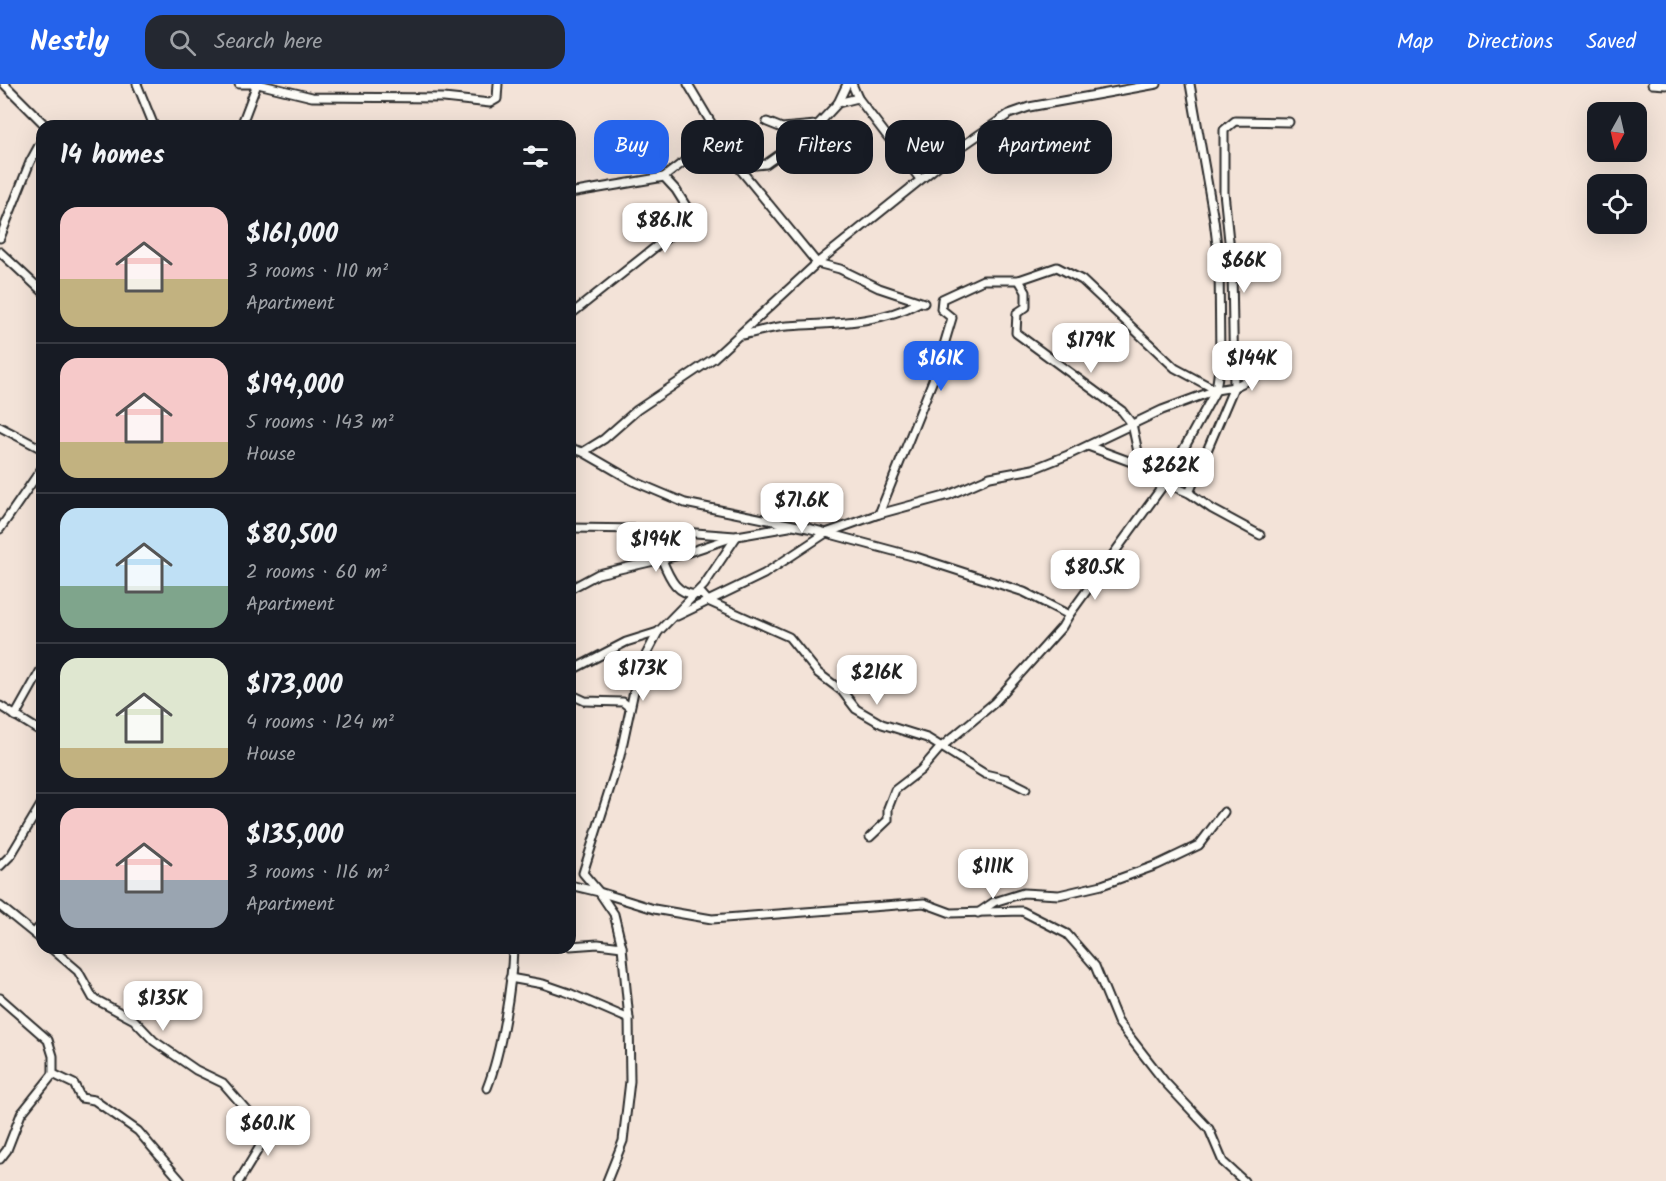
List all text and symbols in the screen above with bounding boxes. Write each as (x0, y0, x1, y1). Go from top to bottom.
search box (145, 15, 565, 69)
text: Nestly (30, 20, 109, 65)
text: Search here (214, 25, 323, 60)
icon: search (166, 26, 199, 59)
text: Map (1397, 26, 1433, 59)
text: Directions (1466, 26, 1553, 59)
text: Saved (1586, 26, 1636, 59)
north arrow (1587, 102, 1647, 162)
map controls (1587, 102, 1647, 234)
chip: Buy (594, 120, 669, 174)
chip: Rent (681, 120, 764, 174)
chip: Filters (776, 120, 873, 174)
chip: New (885, 120, 965, 174)
chip: Apartment (977, 120, 1112, 174)
text: 14 homes (60, 135, 165, 177)
icon: filters (519, 140, 552, 173)
button: locate (1587, 174, 1647, 234)
pin: $86.1K (616, 203, 714, 254)
text: $86.1K (636, 206, 694, 238)
text: $161,000 (246, 214, 338, 256)
icon: home (108, 231, 180, 303)
pin: $66K (1208, 243, 1280, 294)
text: $66K (1221, 246, 1267, 278)
text: 3 rooms · 110 m² (246, 256, 388, 288)
text: Apartment (246, 288, 335, 320)
pin: $179K (1049, 323, 1133, 374)
text: $179K (1066, 326, 1116, 358)
pin: $161K (899, 341, 983, 392)
pin: $144K (1210, 341, 1294, 392)
text: $161K (918, 344, 964, 376)
text: $144K (1226, 344, 1278, 376)
text: $194,000 (246, 365, 343, 407)
icon: home (108, 382, 180, 454)
text: 5 rooms · 143 m² (246, 407, 394, 439)
text: House (246, 439, 296, 471)
pin: $262K (1129, 448, 1213, 499)
text: $262K (1142, 451, 1200, 483)
pin: $71.6K (753, 483, 851, 534)
text: $71.6K (775, 486, 829, 518)
text: $80,500 (246, 515, 337, 557)
pin: $194K (614, 522, 698, 573)
text: $194K (631, 525, 681, 557)
icon: home (108, 532, 180, 604)
pin: $80.5K (1046, 550, 1144, 601)
text: $80.5K (1065, 553, 1125, 585)
text: 2 rooms · 60 m² (246, 557, 387, 589)
text: Apartment (246, 589, 335, 621)
pin: $173K (601, 651, 685, 702)
text: $173K (618, 654, 668, 686)
pin: $216K (835, 655, 919, 706)
text: $216K (851, 658, 903, 690)
text: $173,000 (246, 665, 343, 707)
icon: home (108, 682, 180, 754)
text: 4 rooms · 124 m² (246, 707, 394, 739)
text: House (246, 739, 296, 771)
text: $135,000 (246, 815, 343, 857)
icon: home (108, 832, 180, 904)
pin: $111K (951, 849, 1035, 900)
text: $111K (972, 852, 1014, 884)
text: 3 rooms · 116 m² (246, 857, 389, 889)
text: Apartment (246, 889, 335, 921)
pin: $135K (121, 981, 205, 1032)
text: $135K (138, 984, 188, 1016)
pin: $60.1K (219, 1106, 317, 1157)
text: $60.1K (240, 1109, 296, 1141)

